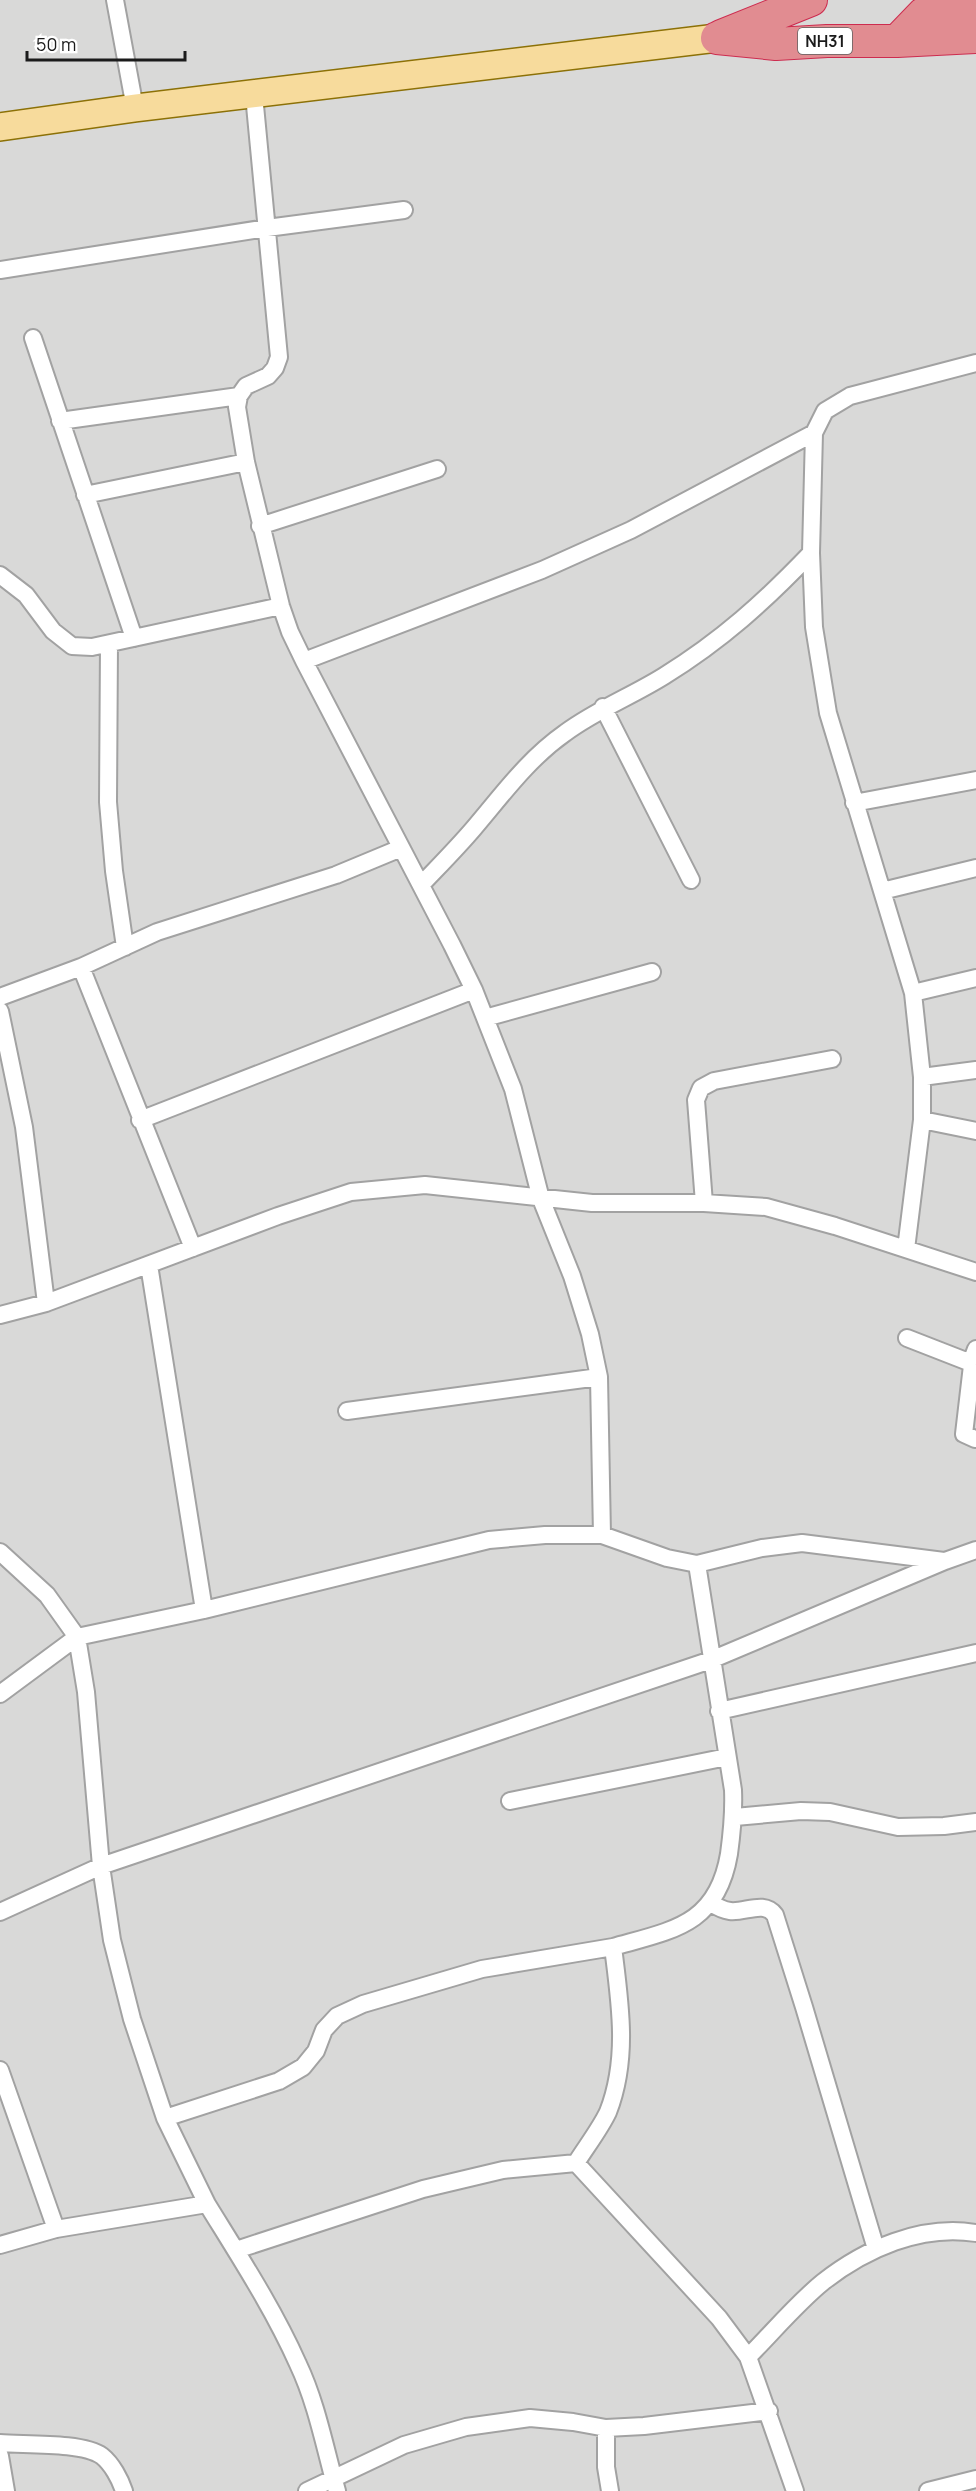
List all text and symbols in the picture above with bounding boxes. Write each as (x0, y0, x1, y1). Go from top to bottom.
scale bar (27, 24, 184, 62)
road number: NH31 (798, 28, 852, 54)
text: 50 m (36, 32, 76, 56)

